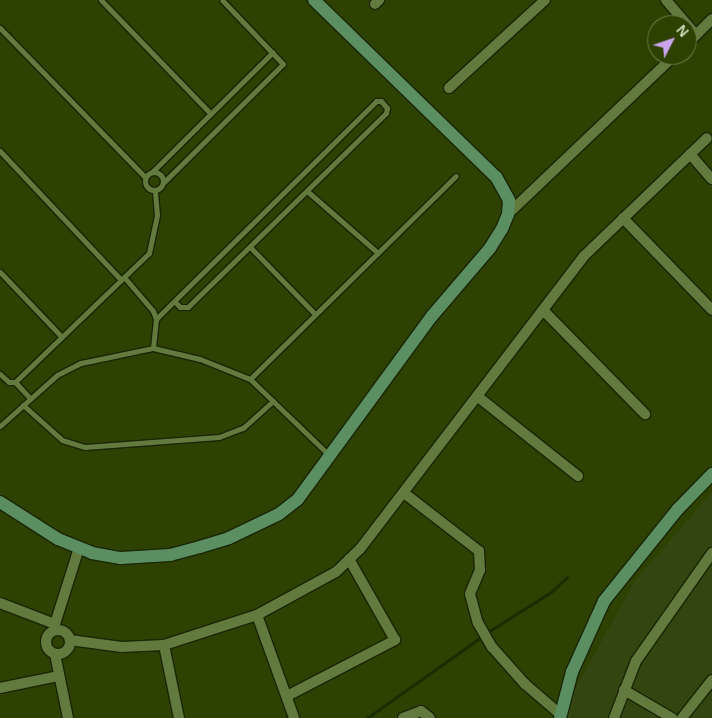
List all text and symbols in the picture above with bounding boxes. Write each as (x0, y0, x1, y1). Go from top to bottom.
north arrow (647, 15, 697, 65)
text: N (673, 22, 692, 40)

